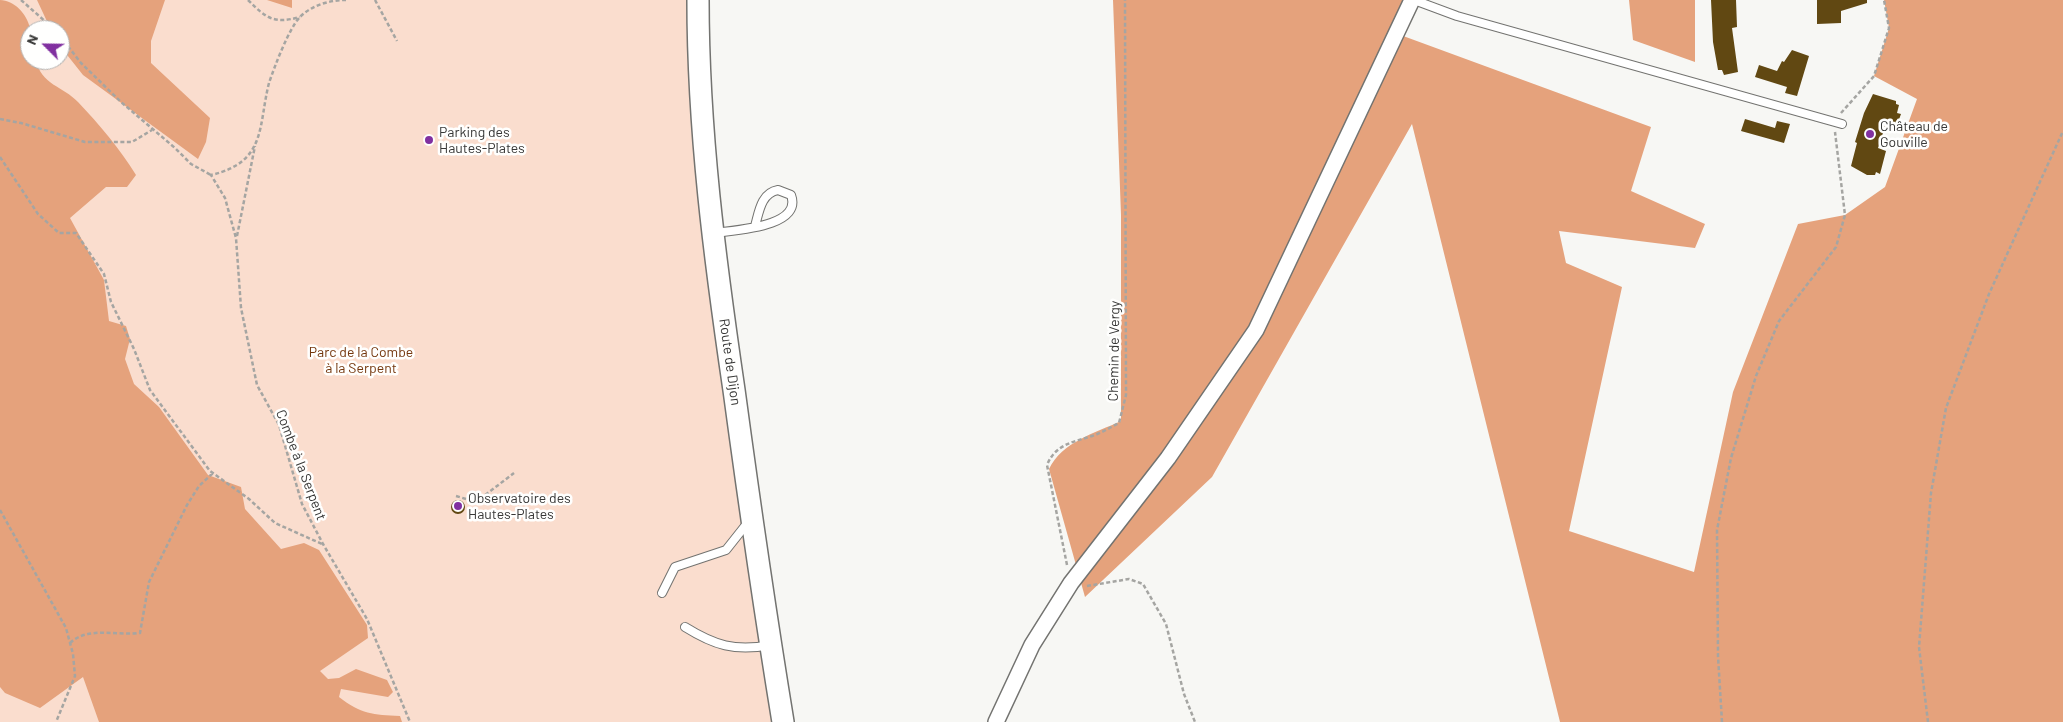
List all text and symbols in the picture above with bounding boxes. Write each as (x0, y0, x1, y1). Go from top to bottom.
north arrow (20, 20, 70, 70)
text: N (22, 32, 41, 47)
place label: Château de Gouville (1880, 118, 1948, 150)
place label: Parking des Hautes-Plates (439, 124, 525, 156)
marker: Château de Gouville (1864, 128, 1876, 140)
marker: Parking des Hautes-Plates (423, 134, 435, 146)
street label: Chemin de Vergy (1105, 301, 1123, 401)
street label: Route de Dijon (716, 317, 744, 407)
park label: Parc de la Combe à la Serpent (309, 344, 413, 377)
street label: Combe à la Serpent (272, 407, 330, 523)
place label: Observatoire des Hautes-Plates (468, 490, 571, 522)
marker: Observatoire des Hautes-Plates (452, 500, 464, 512)

